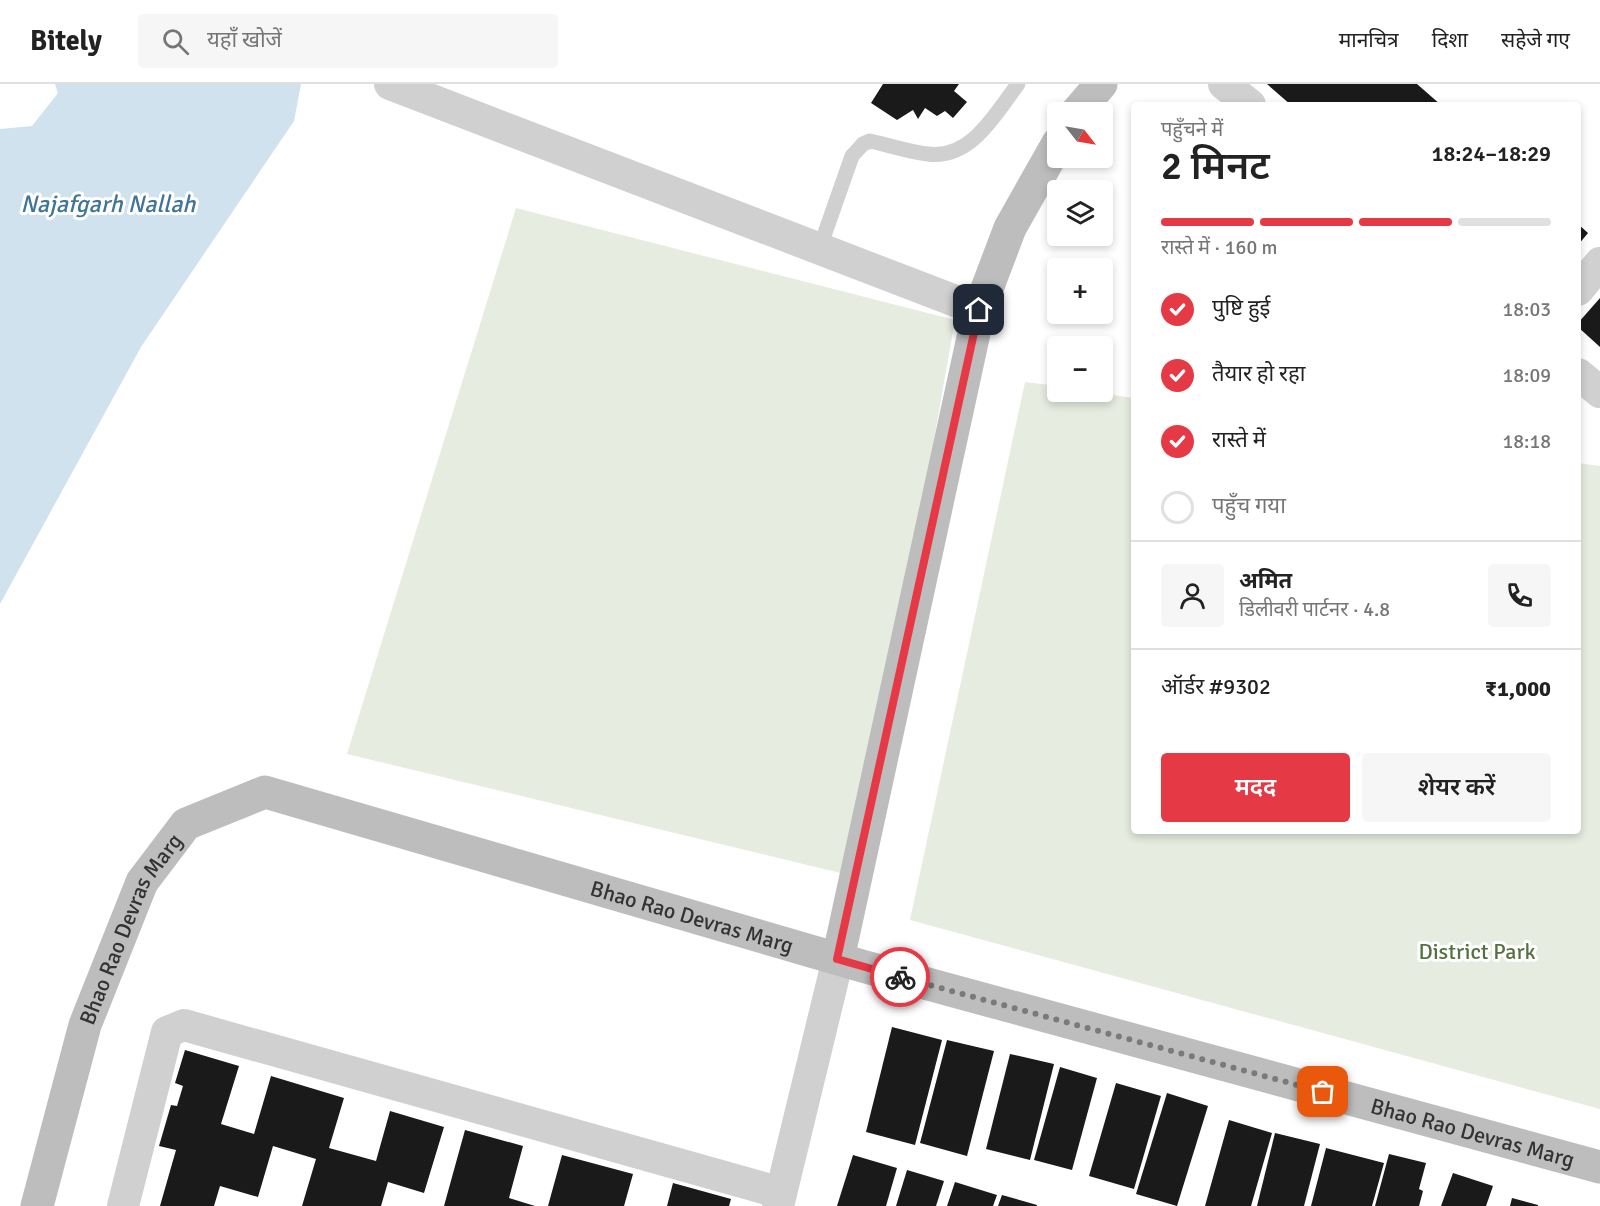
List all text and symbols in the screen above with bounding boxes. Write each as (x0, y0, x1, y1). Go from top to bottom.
search box (138, 14, 558, 68)
text: Bitely (30, 24, 102, 58)
icon: search (159, 25, 192, 58)
text: यहाँ खोजें (207, 26, 282, 53)
text: मानचित्र (1339, 27, 1399, 53)
text: दिशा (1432, 27, 1468, 53)
text: सहेजे गए (1501, 27, 1570, 53)
north arrow (1047, 102, 1113, 168)
map controls (1047, 102, 1113, 402)
text: पहुँचने में (1161, 117, 1223, 142)
text: 18:24–18:29 (1432, 140, 1551, 167)
text: 2 मिनट (1161, 142, 1270, 190)
button: layers (1047, 180, 1113, 246)
water label: Najafgarh Nallah (21, 189, 196, 219)
text: रास्ते में · 160 m (1161, 235, 1278, 260)
button: + (1047, 258, 1113, 324)
pin (953, 284, 1004, 335)
icon: home (962, 293, 995, 326)
icon: check (1161, 293, 1194, 326)
text: पुष्टि हुई (1212, 294, 1270, 321)
text: 18:03 (1502, 297, 1551, 322)
button: − (1047, 336, 1113, 402)
icon: check (1161, 359, 1194, 392)
text: तैयार हो रहा (1212, 360, 1305, 387)
text: 18:09 (1502, 363, 1551, 388)
icon: check (1161, 425, 1194, 458)
text: रास्ते में (1212, 426, 1266, 453)
text: 18:18 (1502, 429, 1551, 454)
text: पहुँच गया (1212, 492, 1286, 519)
button: person (1161, 564, 1224, 627)
button: phone (1488, 564, 1551, 627)
text: अमित (1239, 567, 1292, 594)
text: डिलीवरी पार्टनर · 4.8 (1239, 597, 1390, 622)
text: ऑर्डर #9302 (1161, 673, 1271, 700)
text: ₹1,000 (1485, 675, 1551, 702)
button: मदद (1161, 753, 1350, 822)
button: शेयर करें (1362, 753, 1551, 822)
street label: Bhao Rao Devras Marg (73, 828, 188, 1028)
street label: Bhao Rao Devras Marg (587, 874, 797, 959)
park label: District Park (1418, 938, 1536, 965)
courier (870, 947, 930, 1007)
icon: bike (884, 961, 917, 994)
pin (1297, 1066, 1348, 1117)
icon: bag (1306, 1075, 1339, 1108)
street label: Bhao Rao Devras Marg (1368, 1092, 1578, 1173)

